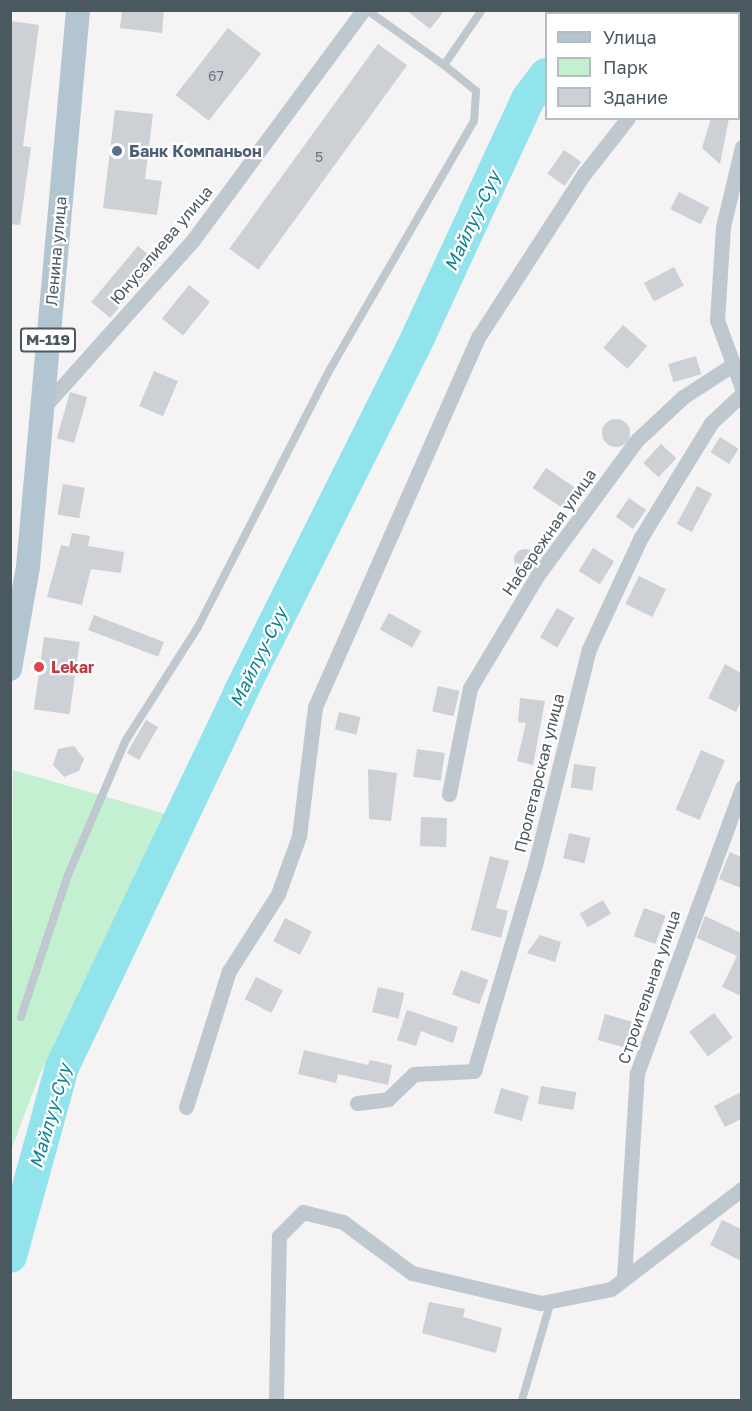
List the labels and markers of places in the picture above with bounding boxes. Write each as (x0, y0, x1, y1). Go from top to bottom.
place label: Банк Компаньон (129, 141, 262, 161)
marker: Банк Компаньон (110, 144, 124, 158)
place label: Lekar (51, 657, 94, 677)
marker: Lekar (32, 660, 46, 674)

